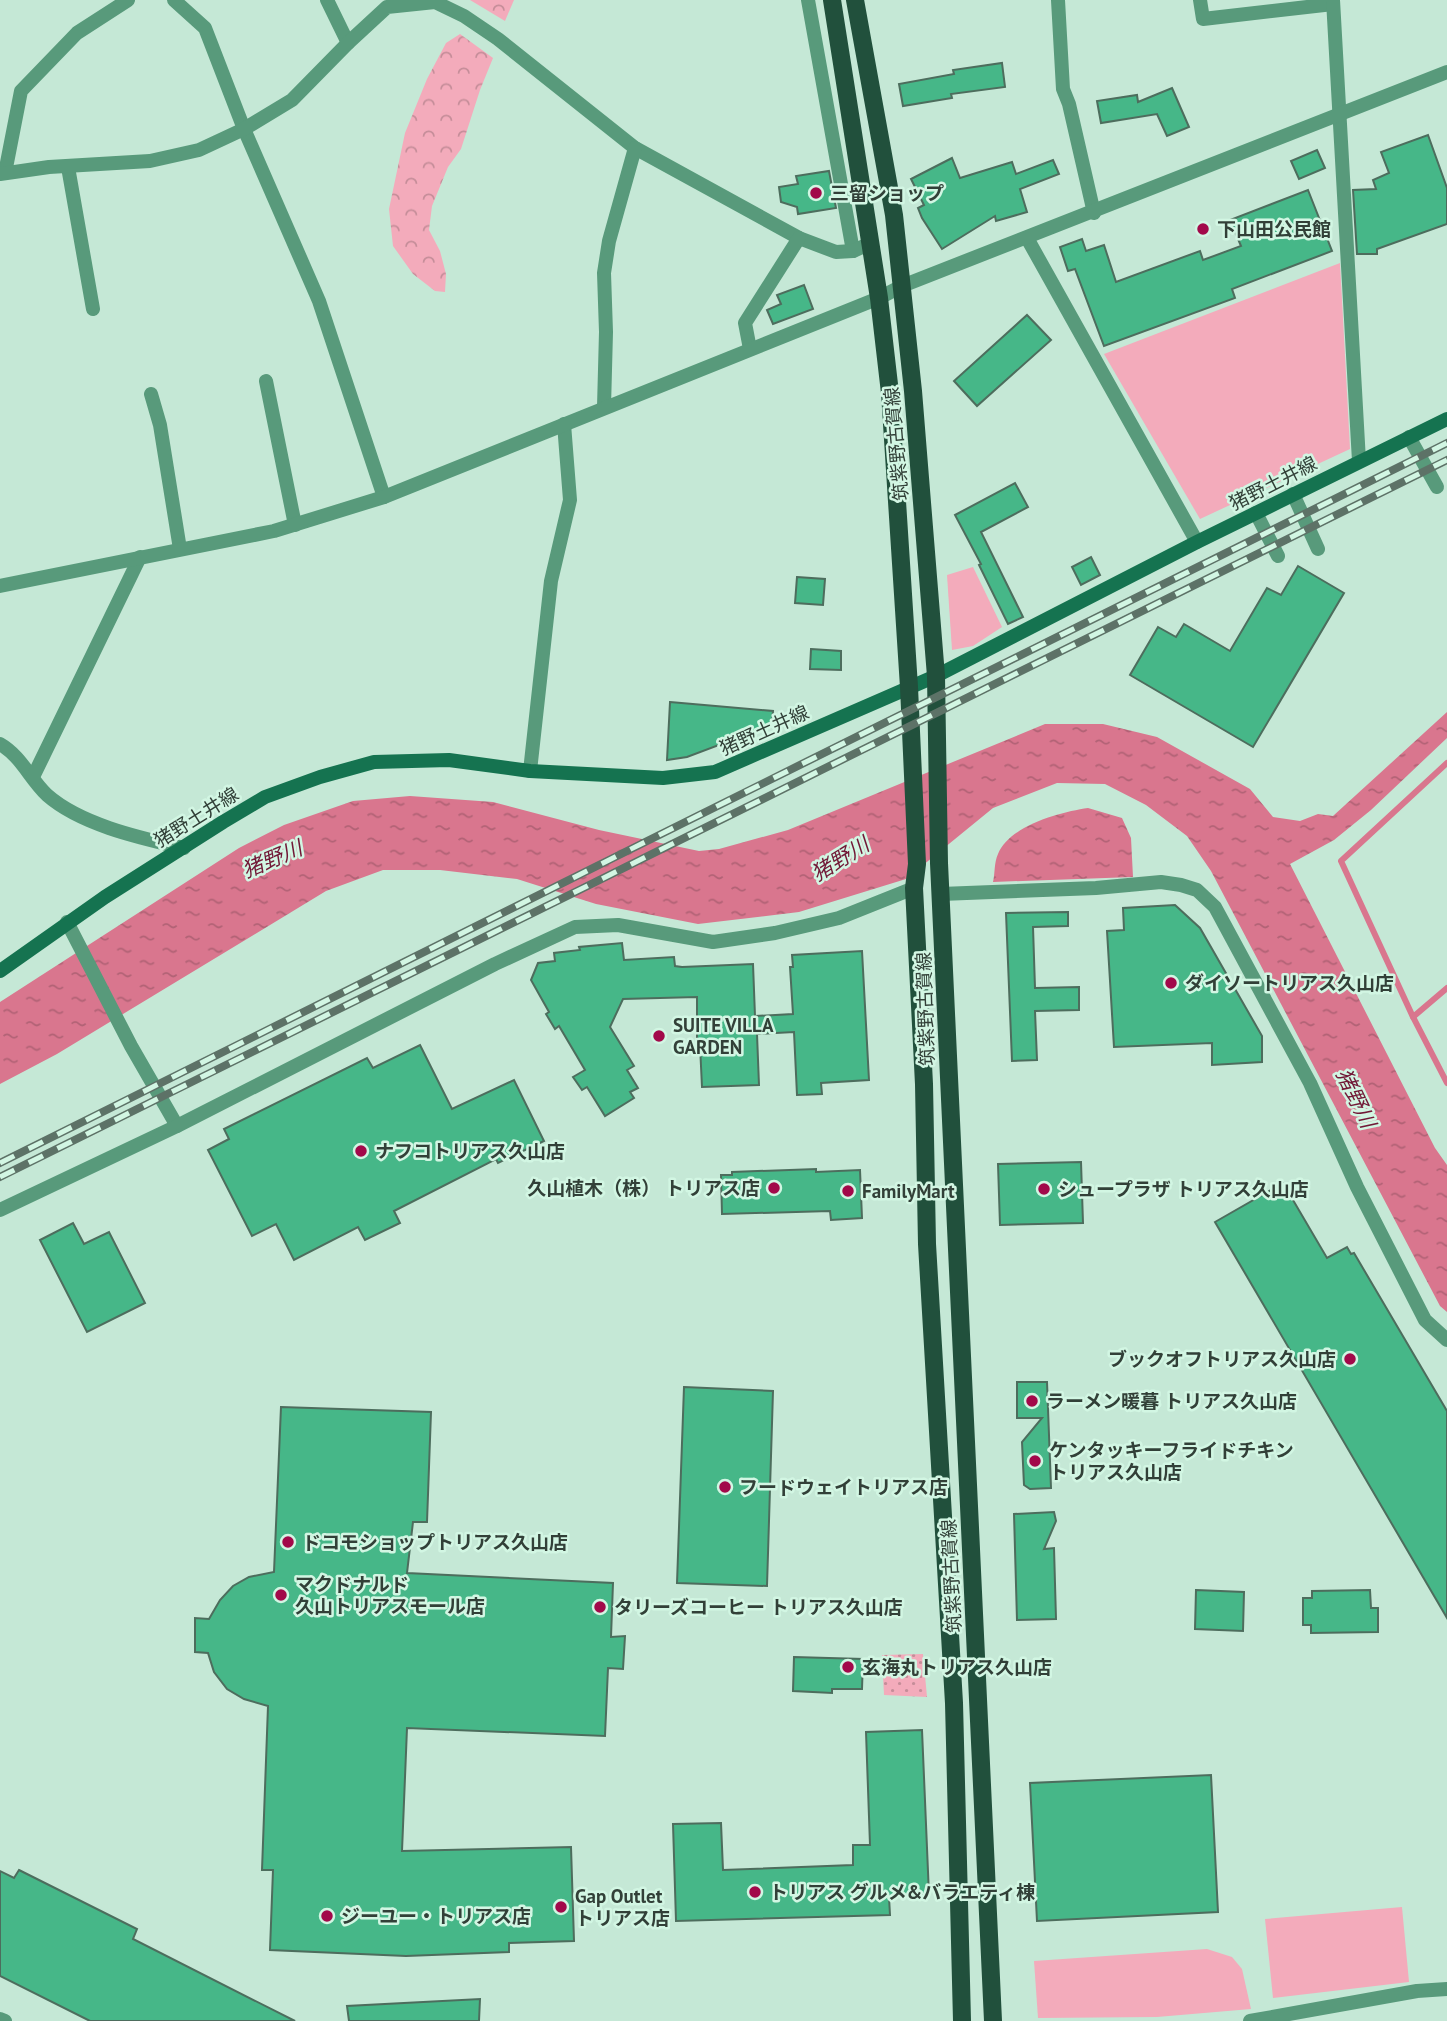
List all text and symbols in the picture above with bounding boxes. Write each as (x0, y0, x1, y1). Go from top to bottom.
place label: 三留ショップ (830, 181, 944, 205)
marker: 三留ショップ (808, 185, 824, 201)
place label: 下山田公民館 (1217, 217, 1331, 241)
marker: 下山田公民館 (1195, 221, 1211, 237)
street label: 筑紫野古賀線 (879, 386, 913, 502)
street label: 猪野土井線 (1225, 451, 1321, 515)
street label: 猪野土井線 (716, 700, 812, 760)
street label: 猪野土井線 (149, 782, 243, 852)
water label: 猪野川 (806, 830, 876, 887)
water label: 猪野川 (238, 833, 308, 884)
street label: 筑紫野古賀線 (911, 952, 939, 1066)
place label: ダイソートリアス久山店 (1185, 971, 1394, 995)
marker: ダイソートリアス久山店 (1163, 975, 1179, 991)
place label: SUITE VILLA GARDEN (673, 1013, 774, 1059)
marker: SUITE VILLA GARDEN (651, 1028, 667, 1044)
water label: 猪野川 (1330, 1064, 1383, 1134)
place label: ナフコトリアス久山店 (375, 1139, 565, 1163)
marker: ナフコトリアス久山店 (353, 1143, 369, 1159)
place label: 久山植木（株） トリアス店 (527, 1176, 760, 1200)
place label: シュープラザ トリアス久山店 (1058, 1177, 1309, 1201)
place label: FamilyMart (862, 1179, 955, 1203)
marker: 久山植木（株） トリアス店 (766, 1180, 782, 1196)
marker: シュープラザ トリアス久山店 (1036, 1181, 1052, 1197)
marker: FamilyMart (840, 1183, 856, 1199)
place label: ブックオフトリアス久山店 (1108, 1347, 1336, 1371)
marker: ブックオフトリアス久山店 (1342, 1351, 1358, 1367)
place label: ラーメン暖暮 トリアス久山店 (1046, 1389, 1297, 1413)
marker: ラーメン暖暮 トリアス久山店 (1024, 1393, 1040, 1409)
place label: ケンタッキーフライドチキン トリアス久山店 (1049, 1438, 1294, 1484)
marker: ケンタッキーフライドチキン トリアス久山店 (1027, 1453, 1043, 1469)
place label: フードウェイトリアス店 (739, 1475, 948, 1499)
marker: フードウェイトリアス店 (717, 1479, 733, 1495)
street label: 筑紫野古賀線 (936, 1518, 966, 1634)
place label: ドコモショップトリアス久山店 (302, 1530, 568, 1554)
marker: ドコモショップトリアス久山店 (280, 1534, 296, 1550)
place label: マクドナルド 久山トリアスモール店 (295, 1572, 485, 1618)
marker: マクドナルド 久山トリアスモール店 (273, 1587, 289, 1603)
place label: タリーズコーヒー トリアス久山店 (614, 1595, 903, 1619)
marker: タリーズコーヒー トリアス久山店 (592, 1599, 608, 1615)
place label: 玄海丸トリアス久山店 (862, 1655, 1052, 1679)
marker: 玄海丸トリアス久山店 (840, 1659, 856, 1675)
place label: トリアス グルメ&バラエティ棟 (769, 1880, 1035, 1904)
place label: Gap Outlet トリアス店 (575, 1884, 670, 1930)
marker: トリアス グルメ&バラエティ棟 (747, 1884, 763, 1900)
marker: Gap Outlet トリアス店 (553, 1899, 569, 1915)
place label: ジーユー・トリアス店 (341, 1904, 531, 1928)
marker: ジーユー・トリアス店 (319, 1908, 335, 1924)

